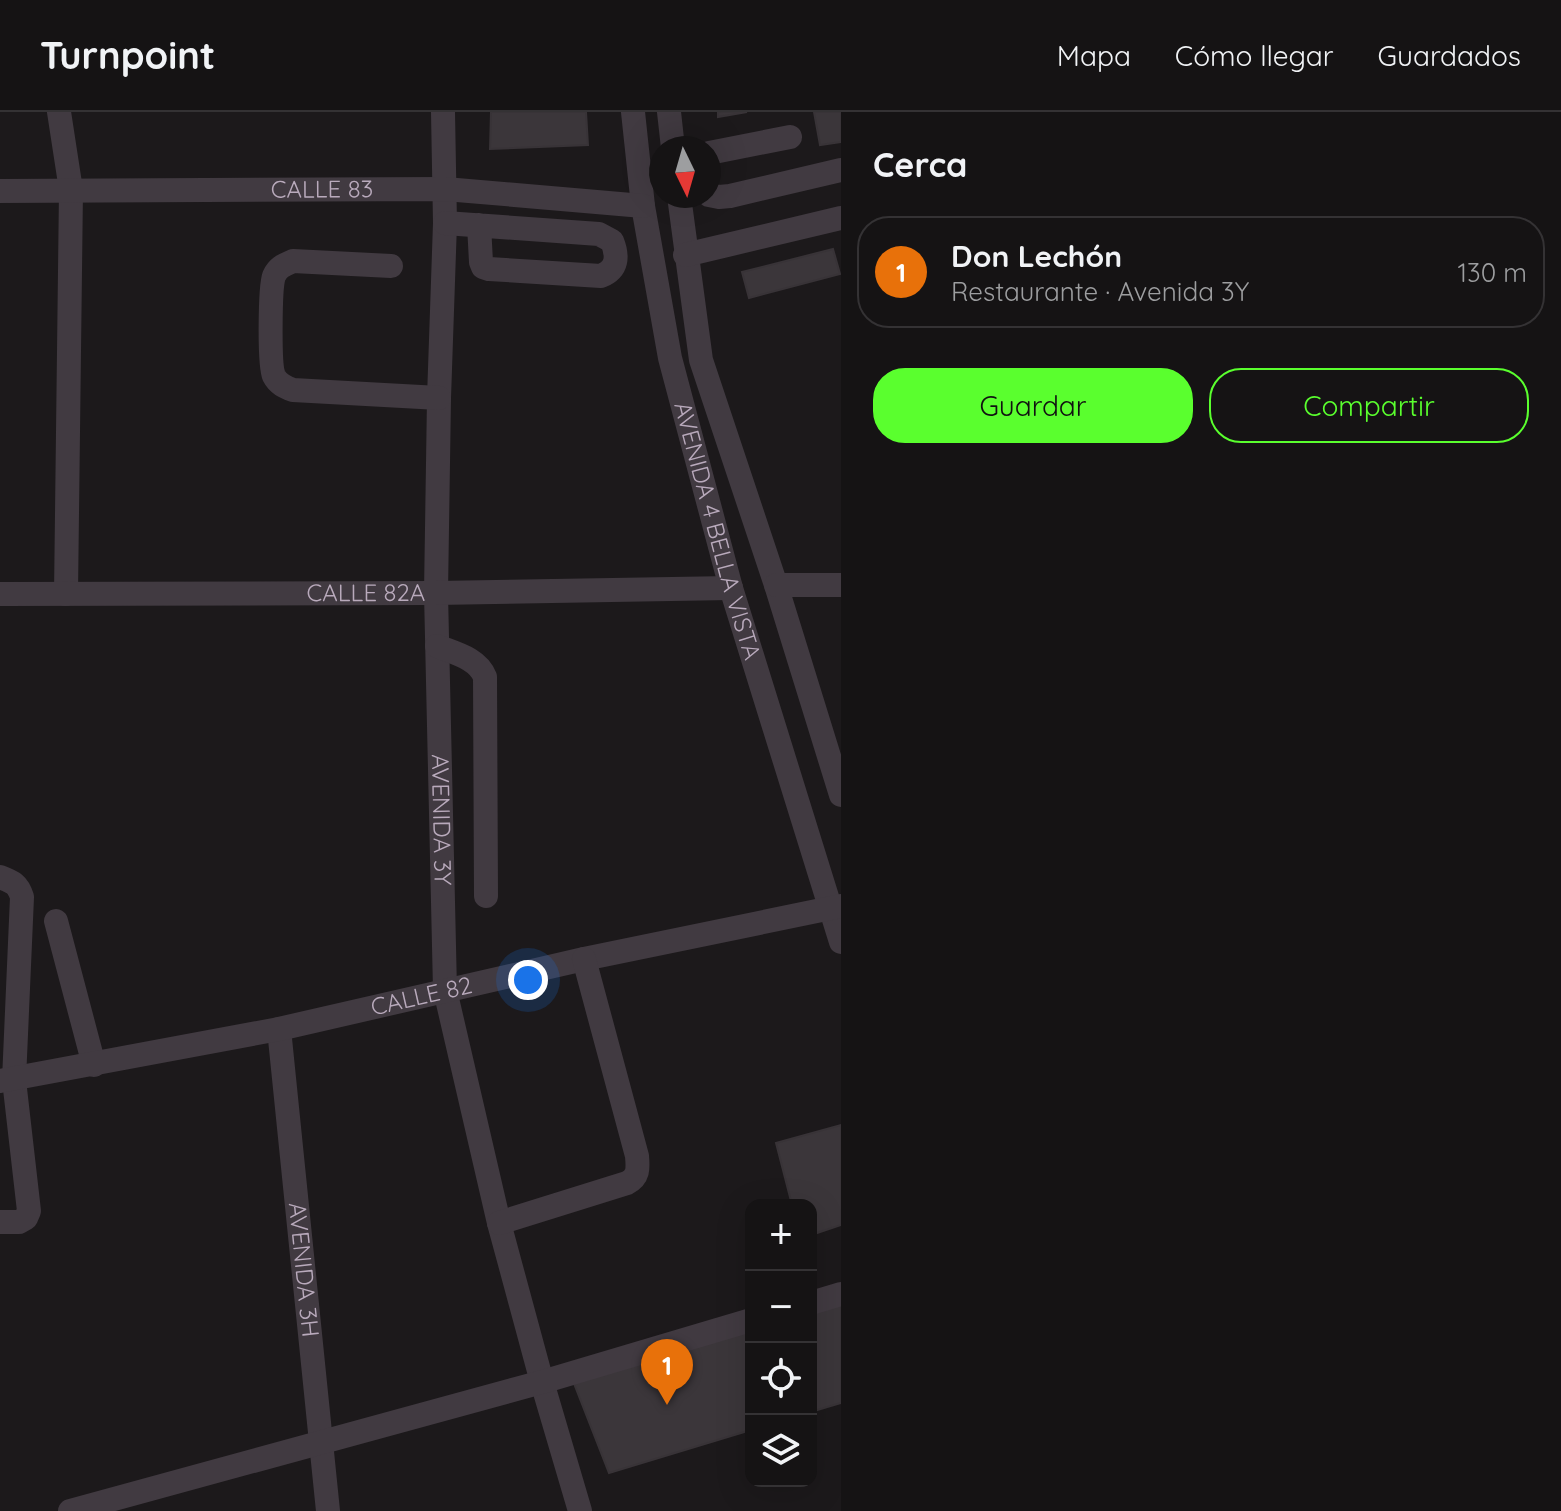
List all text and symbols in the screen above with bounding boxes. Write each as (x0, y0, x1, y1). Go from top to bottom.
text: Turnpoint (40, 31, 215, 79)
text: Mapa (1057, 38, 1131, 73)
text: Cómo llegar (1175, 38, 1334, 73)
text: Guardados (1378, 38, 1521, 73)
north arrow (649, 136, 721, 208)
text: Cerca (873, 143, 967, 186)
street label: CALLE 83 (271, 173, 373, 204)
text: Don Lechón (951, 237, 1122, 275)
text: 1 (896, 256, 906, 289)
text: 130 m (1457, 256, 1527, 289)
text: Restaurante · Avenida 3Y (951, 275, 1249, 308)
button: Guardar (873, 368, 1193, 443)
button: Compartir (1209, 368, 1529, 443)
street label: AVENIDA 4 BELLA VISTA (668, 398, 768, 663)
street label: CALLE 82A (307, 577, 425, 607)
street label: AVENIDA 3Y (426, 754, 459, 886)
your location (508, 960, 548, 1000)
street label: CALLE 82 (368, 969, 475, 1021)
map controls (745, 1199, 817, 1487)
button: + (745, 1199, 817, 1271)
street label: AVENIDA 3H (283, 1201, 326, 1339)
button: − (745, 1271, 817, 1343)
pin: 1 (641, 1339, 693, 1405)
button: locate (745, 1343, 817, 1415)
button: layers (745, 1415, 817, 1487)

